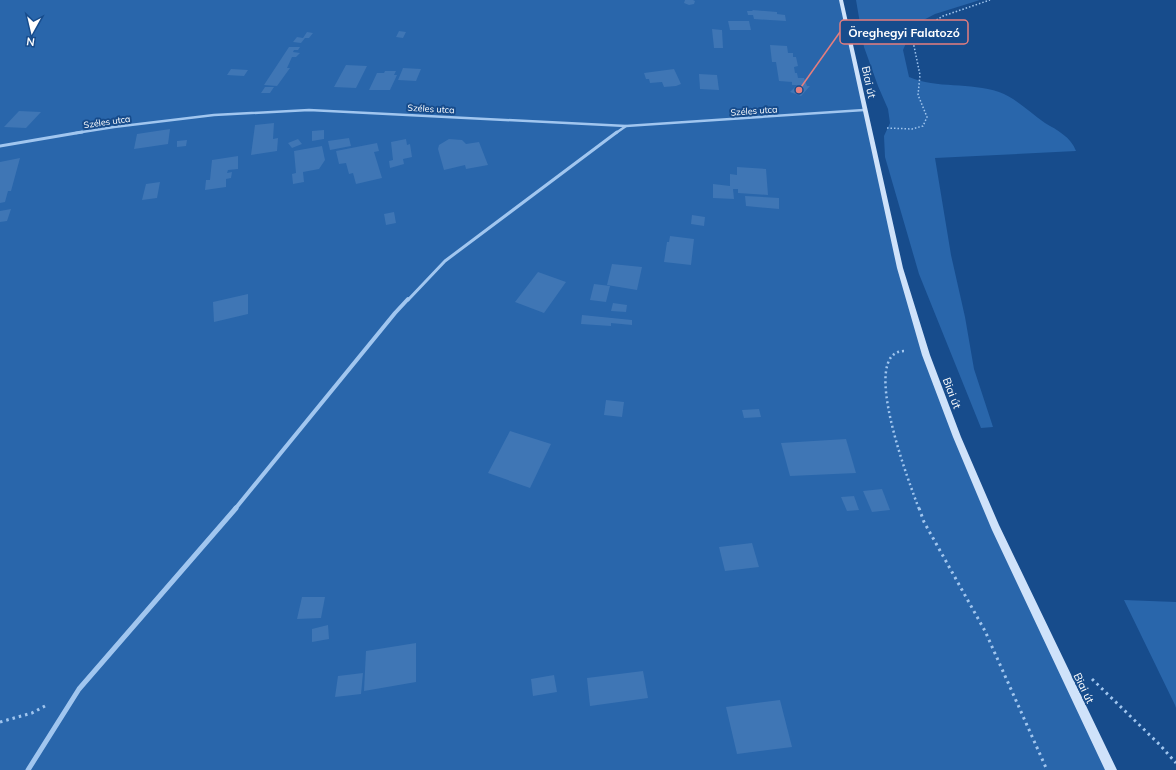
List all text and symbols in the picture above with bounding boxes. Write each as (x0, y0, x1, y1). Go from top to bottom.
north arrow (12, 12, 52, 52)
callout: Öreghegyi Falatozó (840, 20, 968, 44)
text: Öreghegyi Falatozó (848, 25, 960, 40)
text: N (26, 34, 36, 49)
street label: Biai út (859, 65, 879, 99)
street label: Széles utca (407, 102, 455, 115)
street label: Széles utca (730, 103, 778, 118)
street label: Széles utca (83, 113, 131, 130)
street label: Biai út (940, 375, 964, 411)
street label: Biai út (1071, 670, 1097, 706)

